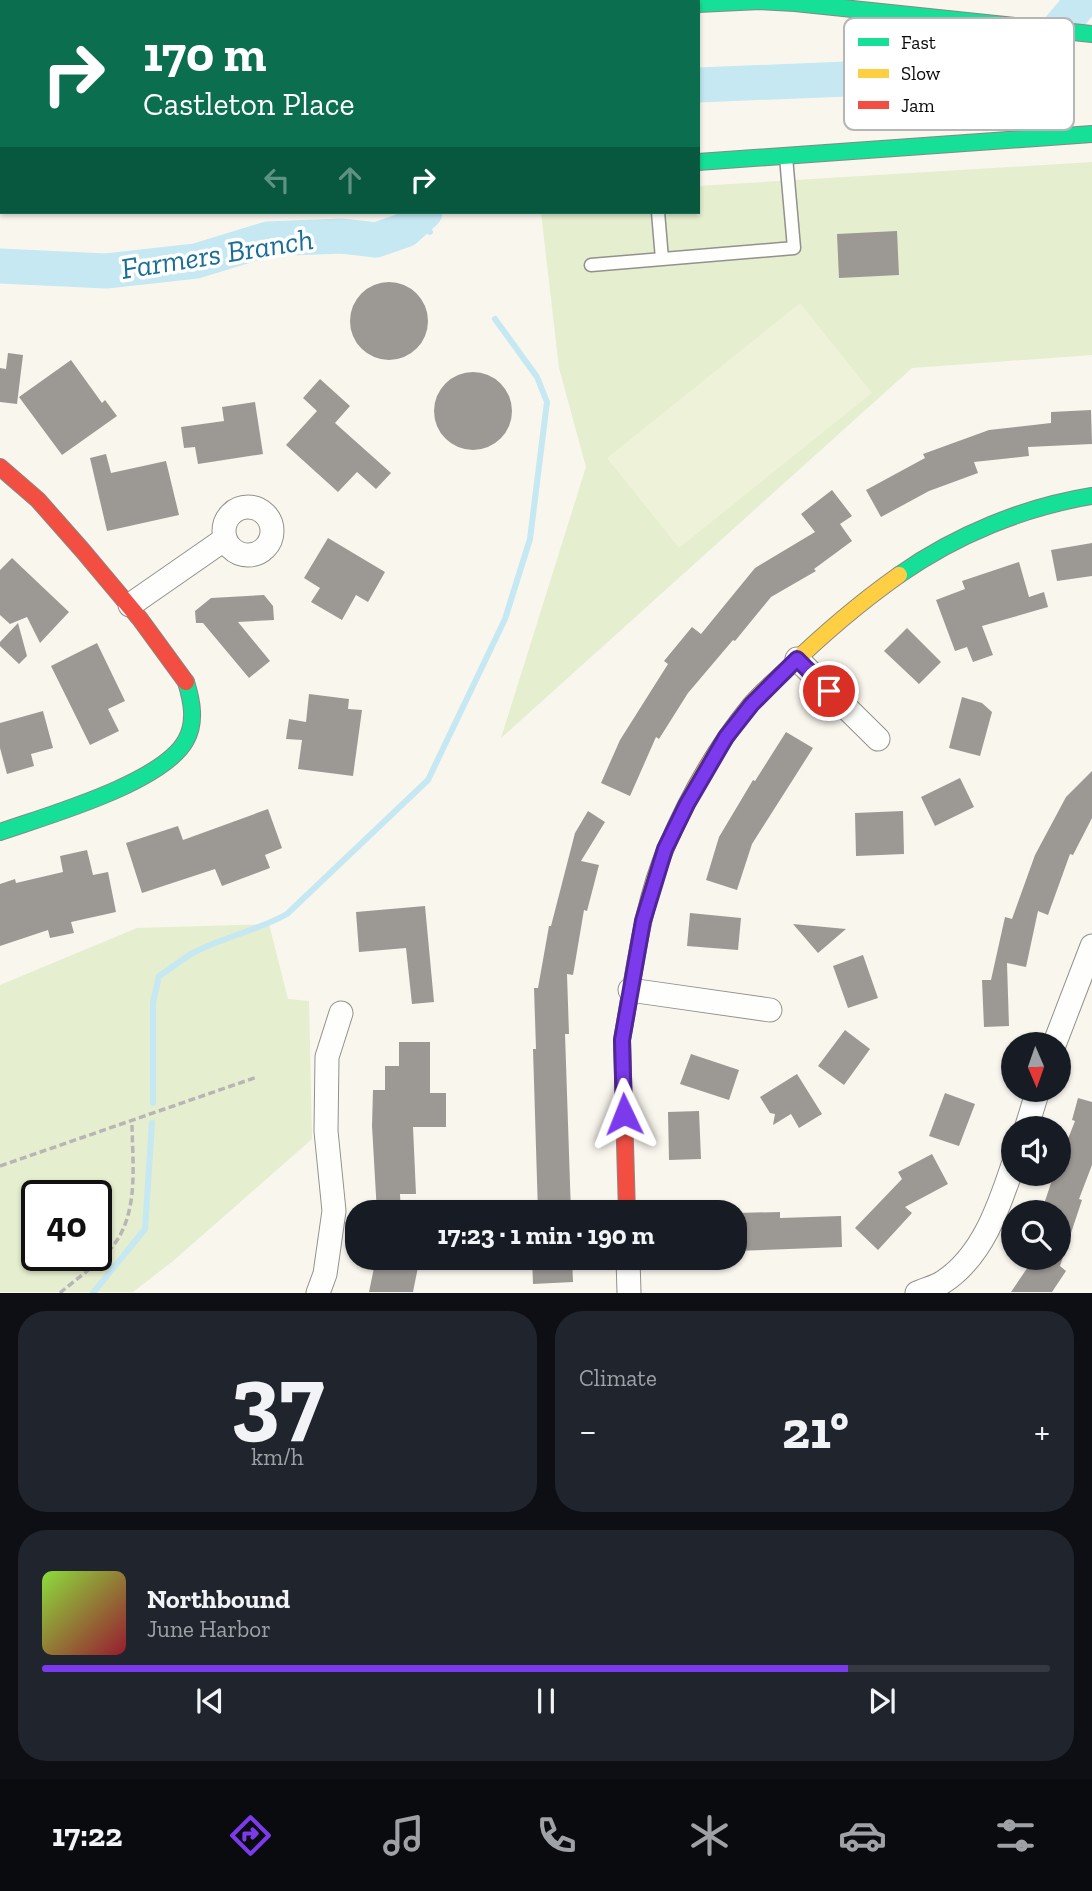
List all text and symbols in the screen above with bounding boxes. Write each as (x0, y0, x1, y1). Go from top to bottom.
legend (844, 18, 1074, 130)
text: 170 m (143, 25, 266, 84)
icon: right (28, 28, 119, 119)
text: Fast (901, 31, 936, 54)
text: Slow (901, 62, 941, 85)
text: Castleton Place (143, 85, 355, 123)
text: Jam (901, 94, 935, 117)
icon: left (258, 161, 296, 199)
icon: ahead (331, 161, 369, 199)
icon: right (404, 161, 442, 199)
water label: Farmers Branch (118, 221, 316, 287)
pin (799, 661, 859, 721)
icon: arrive (810, 672, 848, 710)
north arrow (1001, 1032, 1071, 1102)
map controls (1001, 1032, 1071, 1270)
position arrow (587, 1077, 661, 1151)
button: sound (1001, 1116, 1071, 1186)
speed limit sign: 40 (21, 1180, 112, 1271)
button: search (1001, 1200, 1071, 1270)
text: 17:23 · 1 min · 190 m (438, 1219, 654, 1251)
text: 37 (231, 1343, 324, 1452)
text: Climate (579, 1364, 657, 1392)
text: 21° (782, 1399, 849, 1461)
text: − (579, 1408, 597, 1454)
text: + (1034, 1408, 1050, 1454)
text: km/h (251, 1443, 304, 1471)
text: Northbound (147, 1583, 290, 1615)
text: June Harbor (147, 1615, 271, 1643)
icon: previous (191, 1682, 229, 1720)
icon: pause (527, 1682, 565, 1720)
icon: next (863, 1682, 901, 1720)
icon: directions (226, 1811, 275, 1860)
icon: music (379, 1811, 428, 1860)
icon: phone (532, 1811, 581, 1860)
icon: climate (685, 1811, 734, 1860)
icon: car (838, 1811, 887, 1860)
icon: filters (991, 1811, 1040, 1860)
text: 17:22 (52, 1816, 122, 1854)

